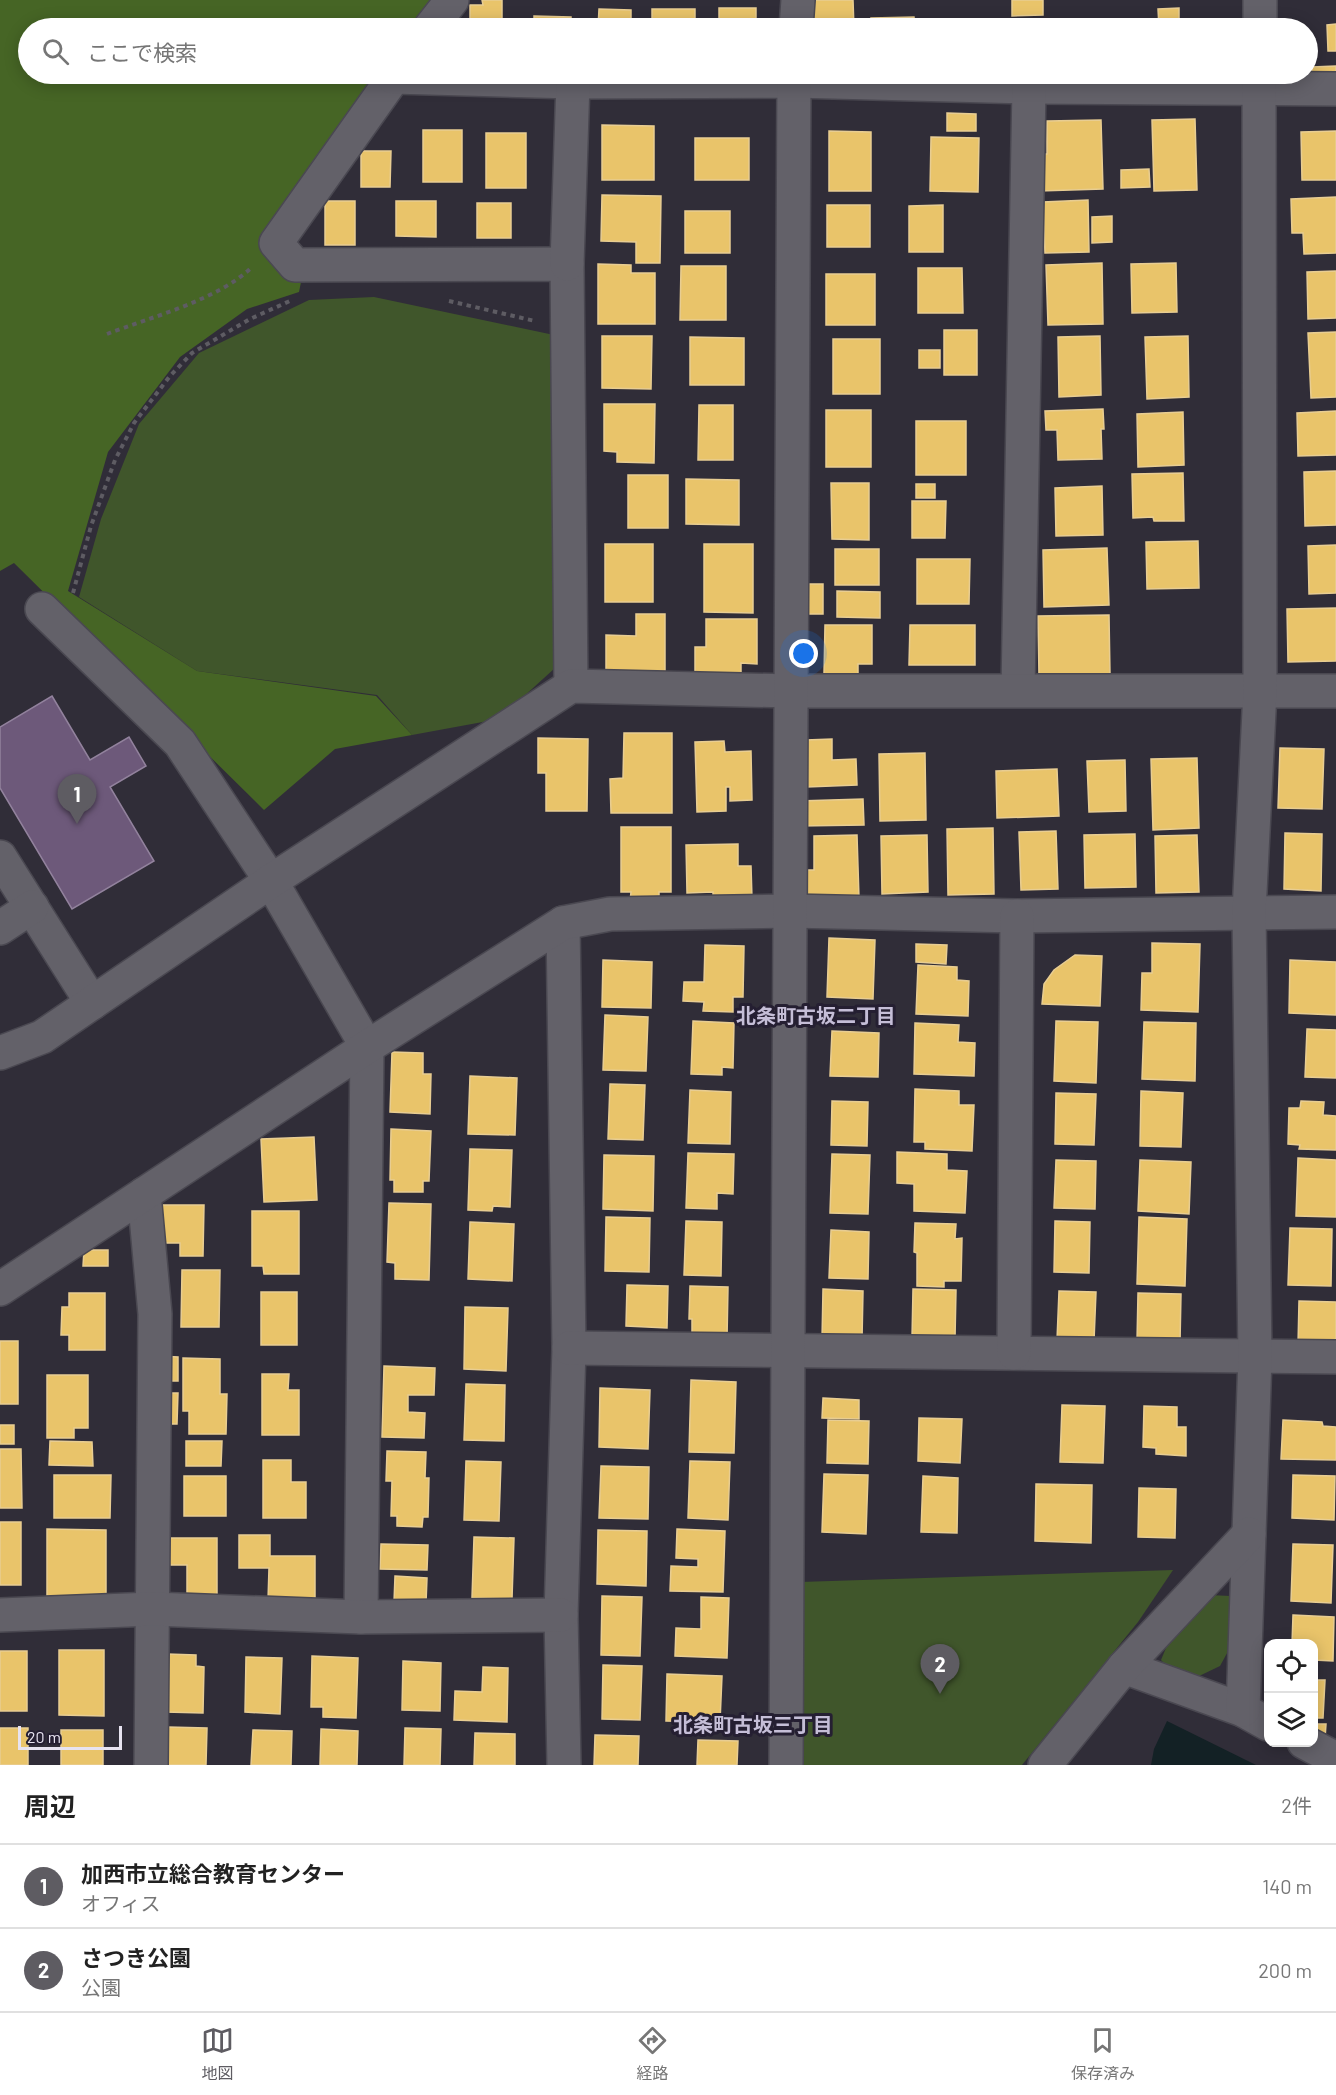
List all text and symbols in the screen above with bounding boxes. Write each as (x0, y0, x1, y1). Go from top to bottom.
search box (18, 18, 1318, 84)
icon: search (39, 35, 72, 68)
text: ここで検索 (87, 39, 197, 65)
your location (789, 639, 818, 668)
pin: 1 (58, 774, 97, 824)
district label: 北条町古坂二丁目 (736, 1003, 896, 1027)
map controls (1264, 1639, 1318, 1747)
button: locate (1264, 1639, 1318, 1693)
pin: 2 (920, 1644, 960, 1694)
button: layers (1264, 1693, 1318, 1747)
district label: 北条町古坂三丁目 (673, 1712, 833, 1736)
scale bar (18, 1723, 122, 1750)
text: 20 m (27, 1727, 61, 1746)
text: 周辺 (24, 1790, 76, 1821)
text: 2件 (1281, 1793, 1312, 1817)
text: 加西市立総合教育センター (81, 1860, 345, 1886)
text: 1 (40, 1874, 47, 1898)
text: 140 m (1262, 1874, 1312, 1898)
text: オフィス (81, 1891, 161, 1915)
text: さつき公園 (81, 1944, 191, 1970)
text: 2 (38, 1958, 49, 1982)
text: 200 m (1258, 1958, 1312, 1982)
text: 公園 (81, 1975, 121, 1999)
tab: 地図 (201, 2024, 234, 2084)
tab: 経路 (636, 2024, 669, 2084)
tab: 保存済み (1071, 2024, 1135, 2084)

